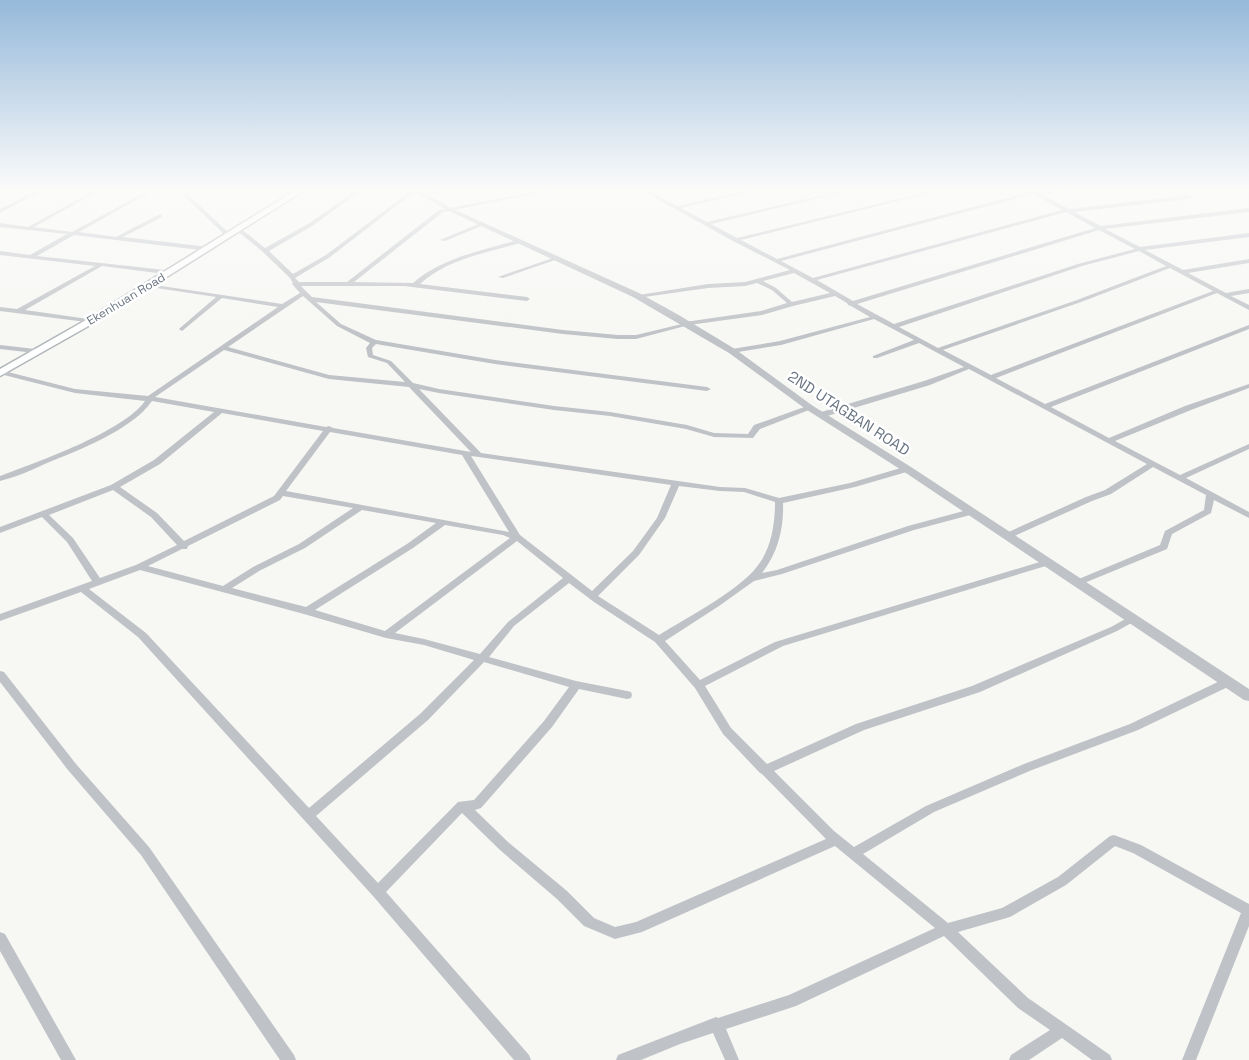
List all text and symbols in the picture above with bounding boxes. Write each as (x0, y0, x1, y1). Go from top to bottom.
street label: Ekenhuan Road (84, 269, 168, 329)
street label: 2ND UTAGBAN ROAD (784, 366, 914, 460)

